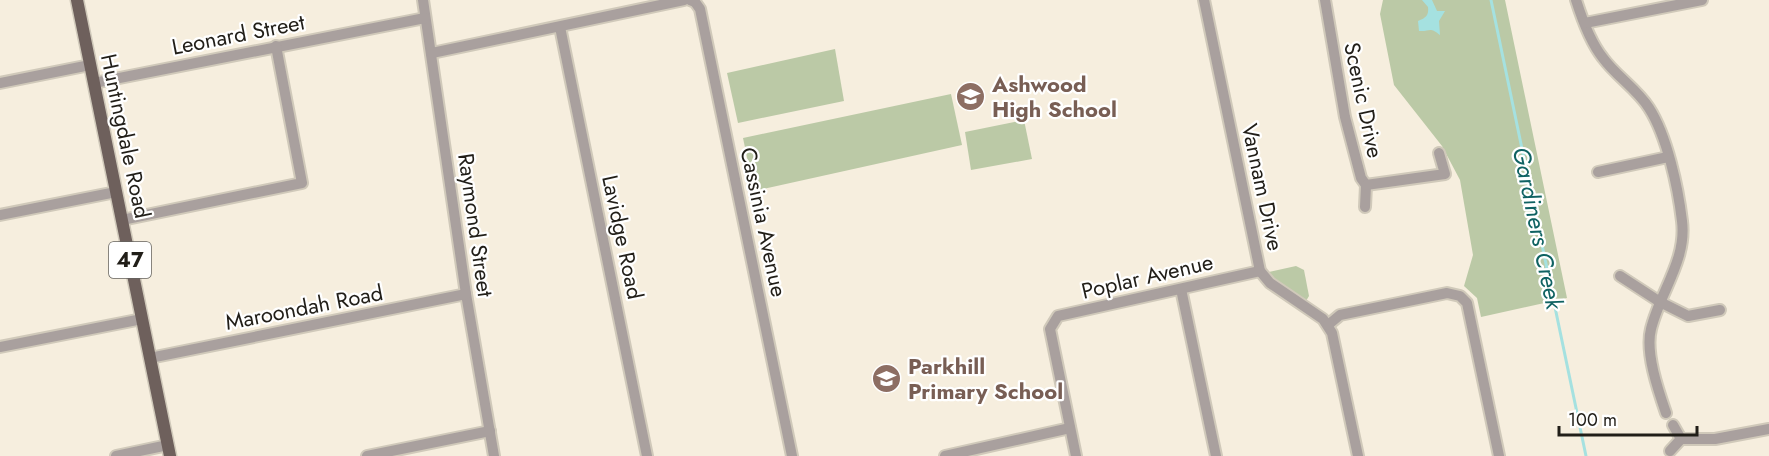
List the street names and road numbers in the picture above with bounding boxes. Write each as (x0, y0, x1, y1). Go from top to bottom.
street label: Leonard Street (169, 5, 308, 63)
street label: Scenic Drive (1336, 39, 1392, 161)
street label: Huntingdale Road (93, 51, 159, 221)
street label: Vannam Drive (1234, 120, 1292, 254)
street label: Cassinia Avenue (733, 144, 795, 300)
street label: Raymond Street (450, 151, 502, 300)
street label: Lavidge Road (594, 172, 652, 302)
road number: 47 (109, 242, 151, 278)
street label: Poplar Avenue (1078, 245, 1216, 307)
street label: Maroondah Road (222, 276, 386, 338)

